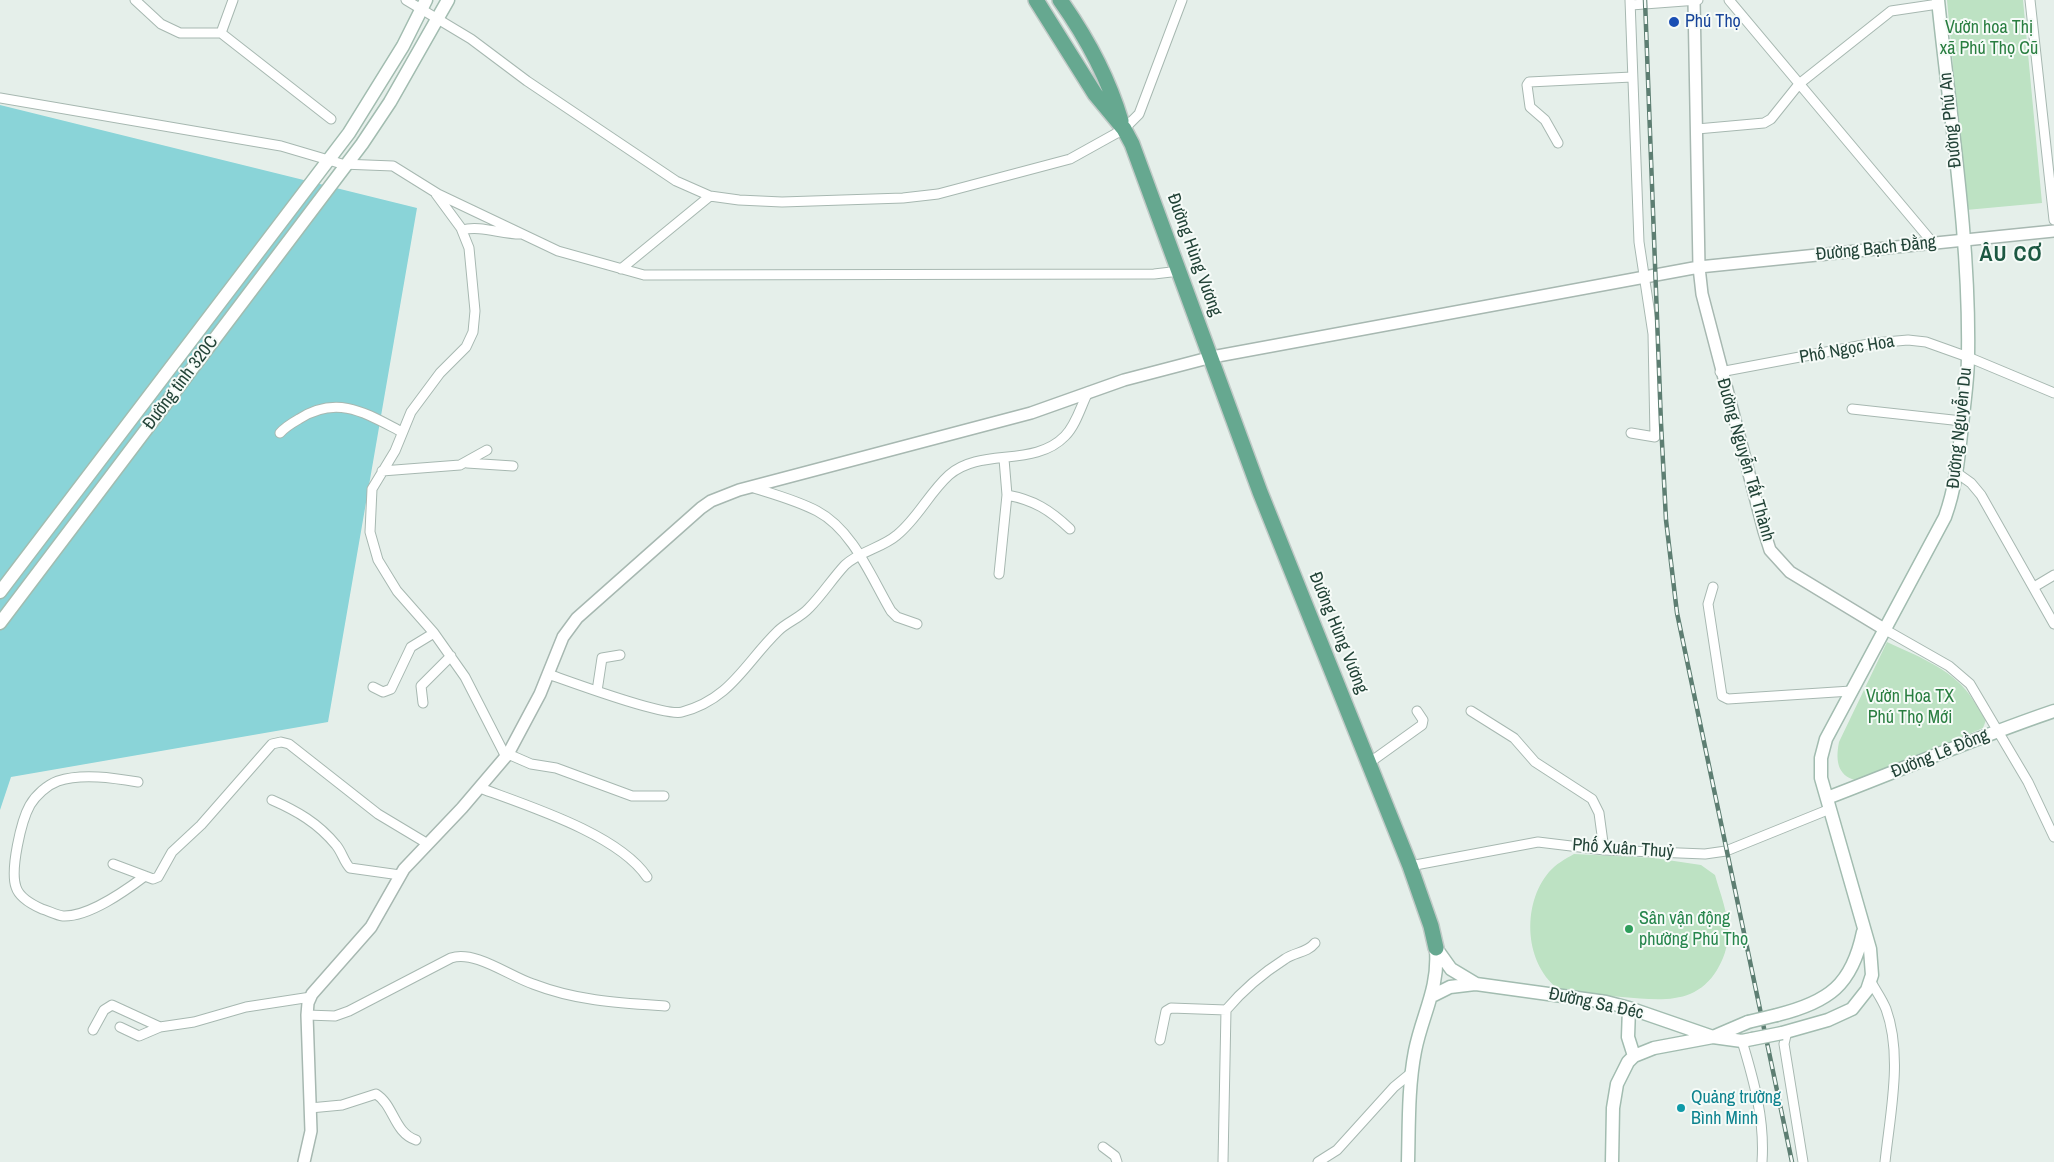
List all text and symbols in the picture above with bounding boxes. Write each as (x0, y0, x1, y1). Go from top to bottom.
place label: Phú Thọ (1685, 11, 1741, 33)
marker: Phú Thọ (1667, 15, 1681, 29)
park label: Vườn hoa Thị xã Phú Thọ Cũ (1940, 17, 2038, 59)
street label: Đường Phú An (1935, 71, 1967, 169)
street label: Đường Hùng Vương (1162, 191, 1226, 319)
street label: Đường Bạch Đằng (1815, 232, 1937, 266)
district label: ÂU CƠ (1979, 242, 2043, 268)
street label: Phố Ngọc Hoa (1798, 331, 1896, 369)
street label: Đường tỉnh 320C (139, 332, 223, 434)
street label: Đường Nguyễn Du (1943, 366, 1977, 490)
street label: Đường Nguyễn Tất Thành (1711, 376, 1779, 544)
street label: Đường Hùng Vương (1304, 569, 1372, 697)
park label: Vườn Hoa TX Phú Thọ Mới (1866, 686, 1954, 729)
street label: Đường Lê Đồng (1888, 725, 1992, 783)
street label: Phố Xuân Thuỷ (1571, 835, 1675, 863)
place label: Sân vận động phường Phú Thọ (1639, 908, 1748, 951)
marker: Sân vận động phường Phú Thọ (1623, 923, 1635, 935)
street label: Đường Sa Đéc (1547, 983, 1645, 1025)
place label: Quảng trường Bình Minh (1691, 1087, 1781, 1130)
marker: Quảng trường Bình Minh (1675, 1102, 1687, 1114)

